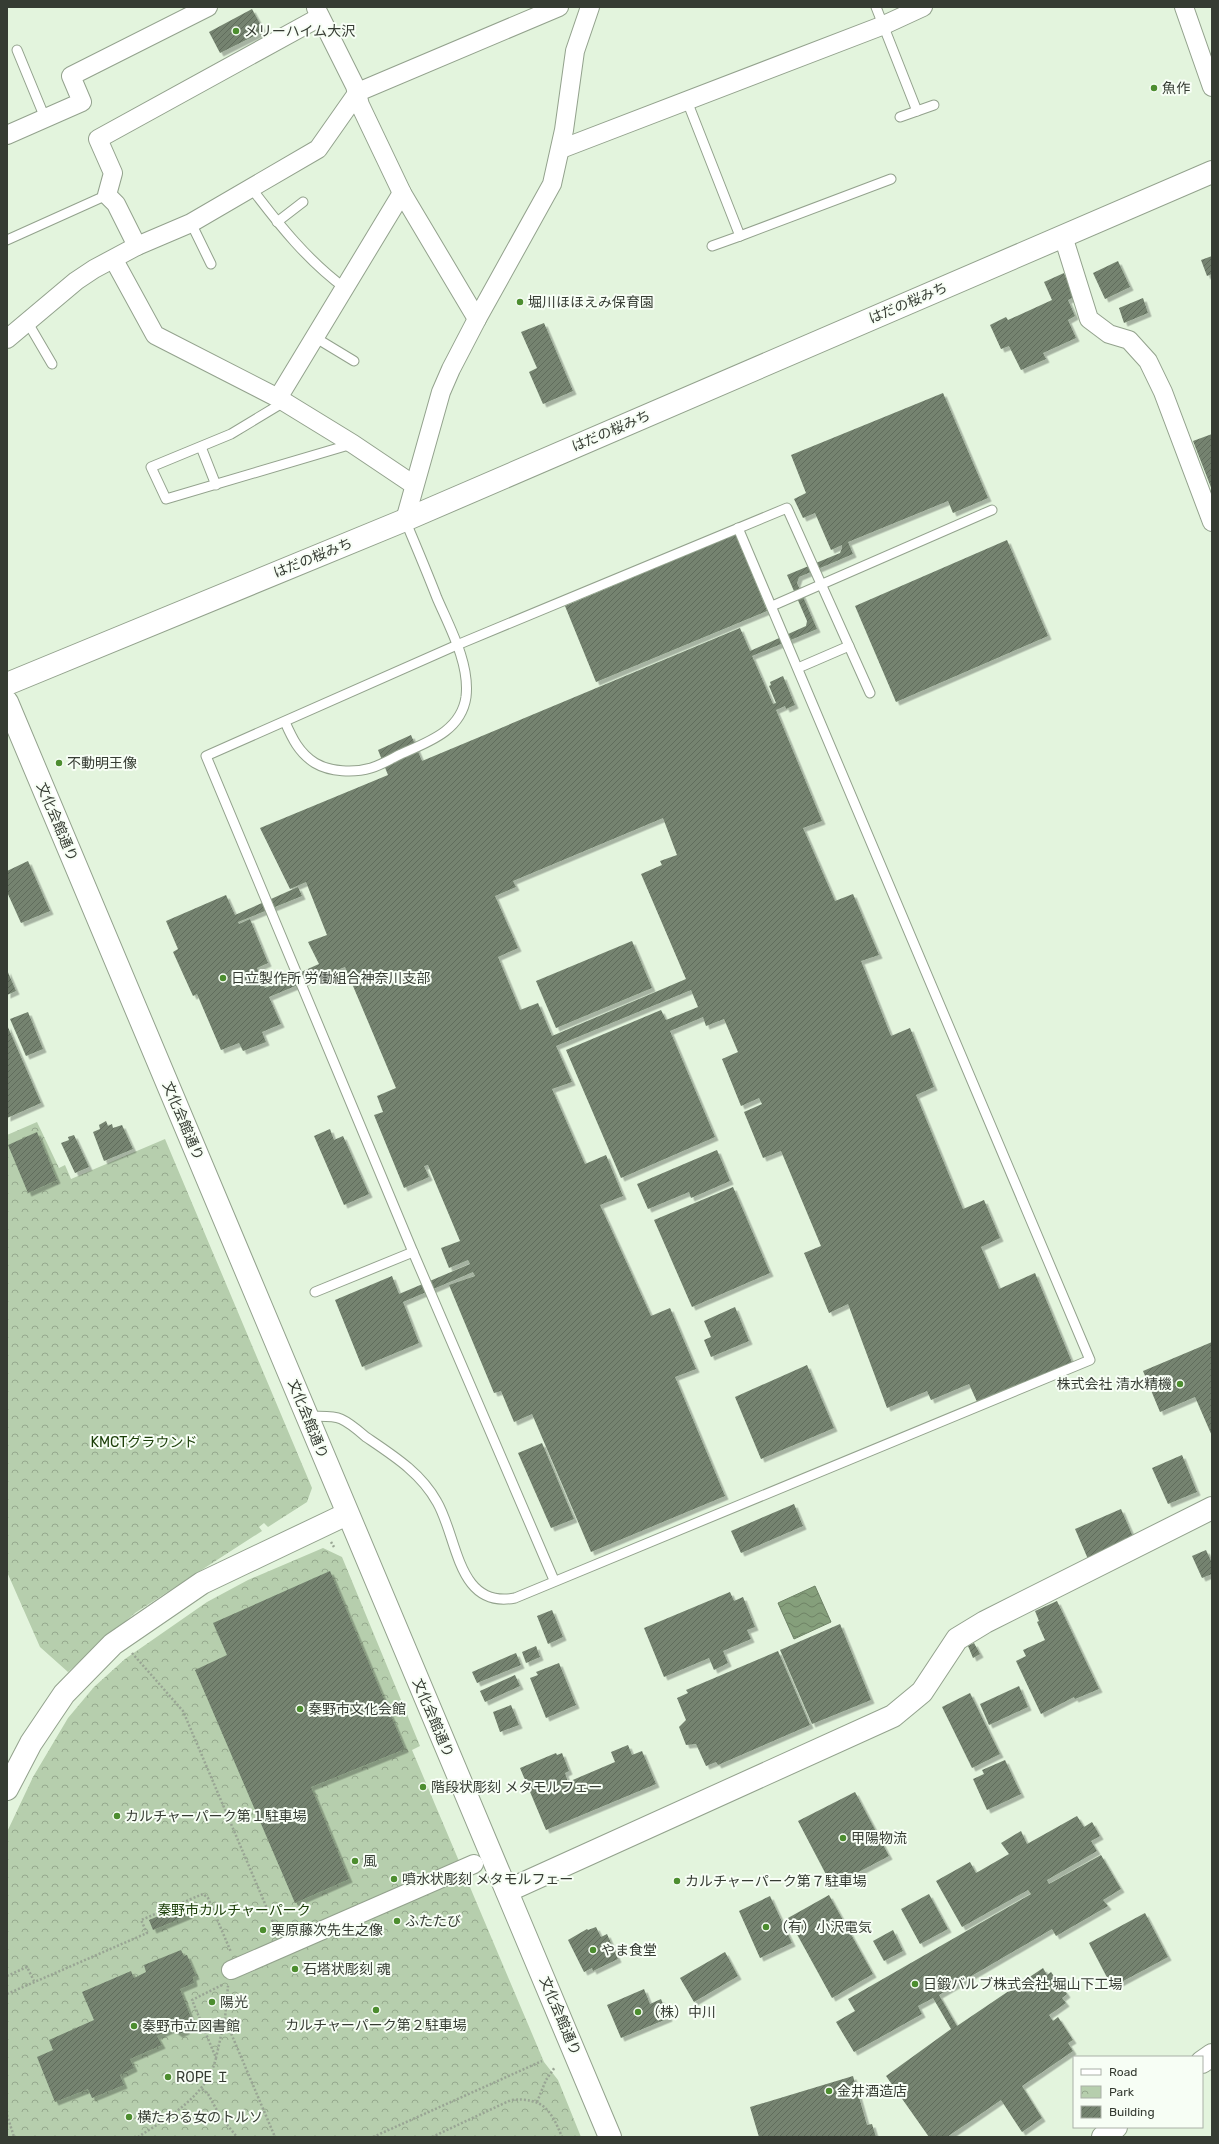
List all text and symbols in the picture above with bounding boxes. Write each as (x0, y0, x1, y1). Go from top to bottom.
place label: メリーハイム大沢 (244, 23, 355, 40)
marker: メリーハイム大沢 (231, 26, 241, 36)
place label: 魚作 (1162, 80, 1190, 97)
marker: 魚作 (1149, 83, 1159, 93)
street label: はだの桜みち (866, 279, 950, 327)
place label: 堀川ほほえみ保育園 (528, 294, 654, 311)
marker: 堀川ほほえみ保育園 (515, 297, 525, 307)
street label: はだの桜みち (569, 407, 653, 455)
street label: はだの桜みち (271, 534, 355, 582)
place label: 不動明王像 (67, 755, 137, 772)
marker: 不動明王像 (54, 758, 64, 768)
street label: 文化会館通り (33, 780, 81, 864)
place label: 日立製作所 労働組合神奈川支部 (231, 970, 430, 987)
marker: 日立製作所 労働組合神奈川支部 (218, 973, 228, 983)
street label: 文化会館通り (159, 1079, 207, 1163)
place label: 株式会社 清水精機 (1057, 1376, 1172, 1393)
street label: 文化会館通り (284, 1377, 332, 1461)
marker: 株式会社 清水精機 (1175, 1379, 1185, 1389)
park label: KMCTグラウンド (91, 1434, 197, 1451)
street label: 文化会館通り (409, 1676, 457, 1760)
place label: 秦野市文化会館 (308, 1701, 406, 1718)
marker: 秦野市文化会館 (295, 1704, 305, 1714)
place label: 階段状彫刻 メタモルフェー (431, 1779, 602, 1796)
marker: 階段状彫刻 メタモルフェー (418, 1782, 428, 1792)
place label: カルチャーパーク第１駐車場 (125, 1808, 307, 1825)
marker: カルチャーパーク第１駐車場 (112, 1811, 122, 1821)
place label: 甲陽物流 (851, 1830, 907, 1847)
marker: 甲陽物流 (838, 1833, 848, 1843)
place label: 風 (363, 1853, 377, 1870)
marker: 風 (350, 1856, 360, 1866)
place label: 噴水状彫刻 メタモルフェー (402, 1871, 573, 1888)
place label: カルチャーパーク第７駐車場 (685, 1873, 867, 1890)
marker: 噴水状彫刻 メタモルフェー (389, 1874, 399, 1884)
marker: カルチャーパーク第７駐車場 (672, 1876, 682, 1886)
park label: 秦野市カルチャーパーク (157, 1902, 311, 1919)
place label: ふたたび (405, 1913, 461, 1930)
marker: ふたたび (392, 1916, 402, 1926)
place label: （有）小沢電気 (774, 1919, 872, 1936)
place label: 栗原藤次先生之像 (271, 1922, 383, 1939)
marker: （有）小沢電気 (761, 1922, 771, 1932)
marker: 栗原藤次先生之像 (258, 1925, 268, 1935)
place label: やま食堂 (601, 1942, 657, 1959)
marker: やま食堂 (588, 1945, 598, 1955)
place label: 石塔状彫刻 魂 (303, 1961, 390, 1978)
marker: 石塔状彫刻 魂 (290, 1964, 300, 1974)
street label: 文化会館通り (536, 1974, 584, 2058)
place label: 日鍛バルブ株式会社 堀山下工場 (923, 1976, 1122, 1993)
marker: 日鍛バルブ株式会社 堀山下工場 (910, 1979, 920, 1989)
place label: 陽光 (220, 1994, 248, 2011)
marker: 陽光 (207, 1997, 217, 2007)
place label: （株）中川 (646, 2004, 716, 2021)
marker: カルチャーパーク第２駐車場 (371, 2005, 381, 2015)
marker: （株）中川 (633, 2007, 643, 2017)
place label: カルチャーパーク第２駐車場 (285, 2017, 467, 2034)
place label: 秦野市立図書館 (142, 2018, 240, 2035)
marker: 秦野市立図書館 (129, 2021, 139, 2031)
legend (1073, 2056, 1203, 2128)
text: Road (1109, 2065, 1137, 2079)
place label: ROPE Ｉ (176, 2069, 230, 2086)
marker: ROPE Ｉ (163, 2072, 173, 2082)
place label: 金井酒造店 (837, 2083, 907, 2100)
text: Park (1109, 2085, 1135, 2099)
marker: 金井酒造店 (824, 2086, 834, 2096)
text: Building (1109, 2105, 1155, 2119)
place label: 横たわる女のトルソ (137, 2109, 263, 2126)
marker: 横たわる女のトルソ (124, 2112, 134, 2122)

